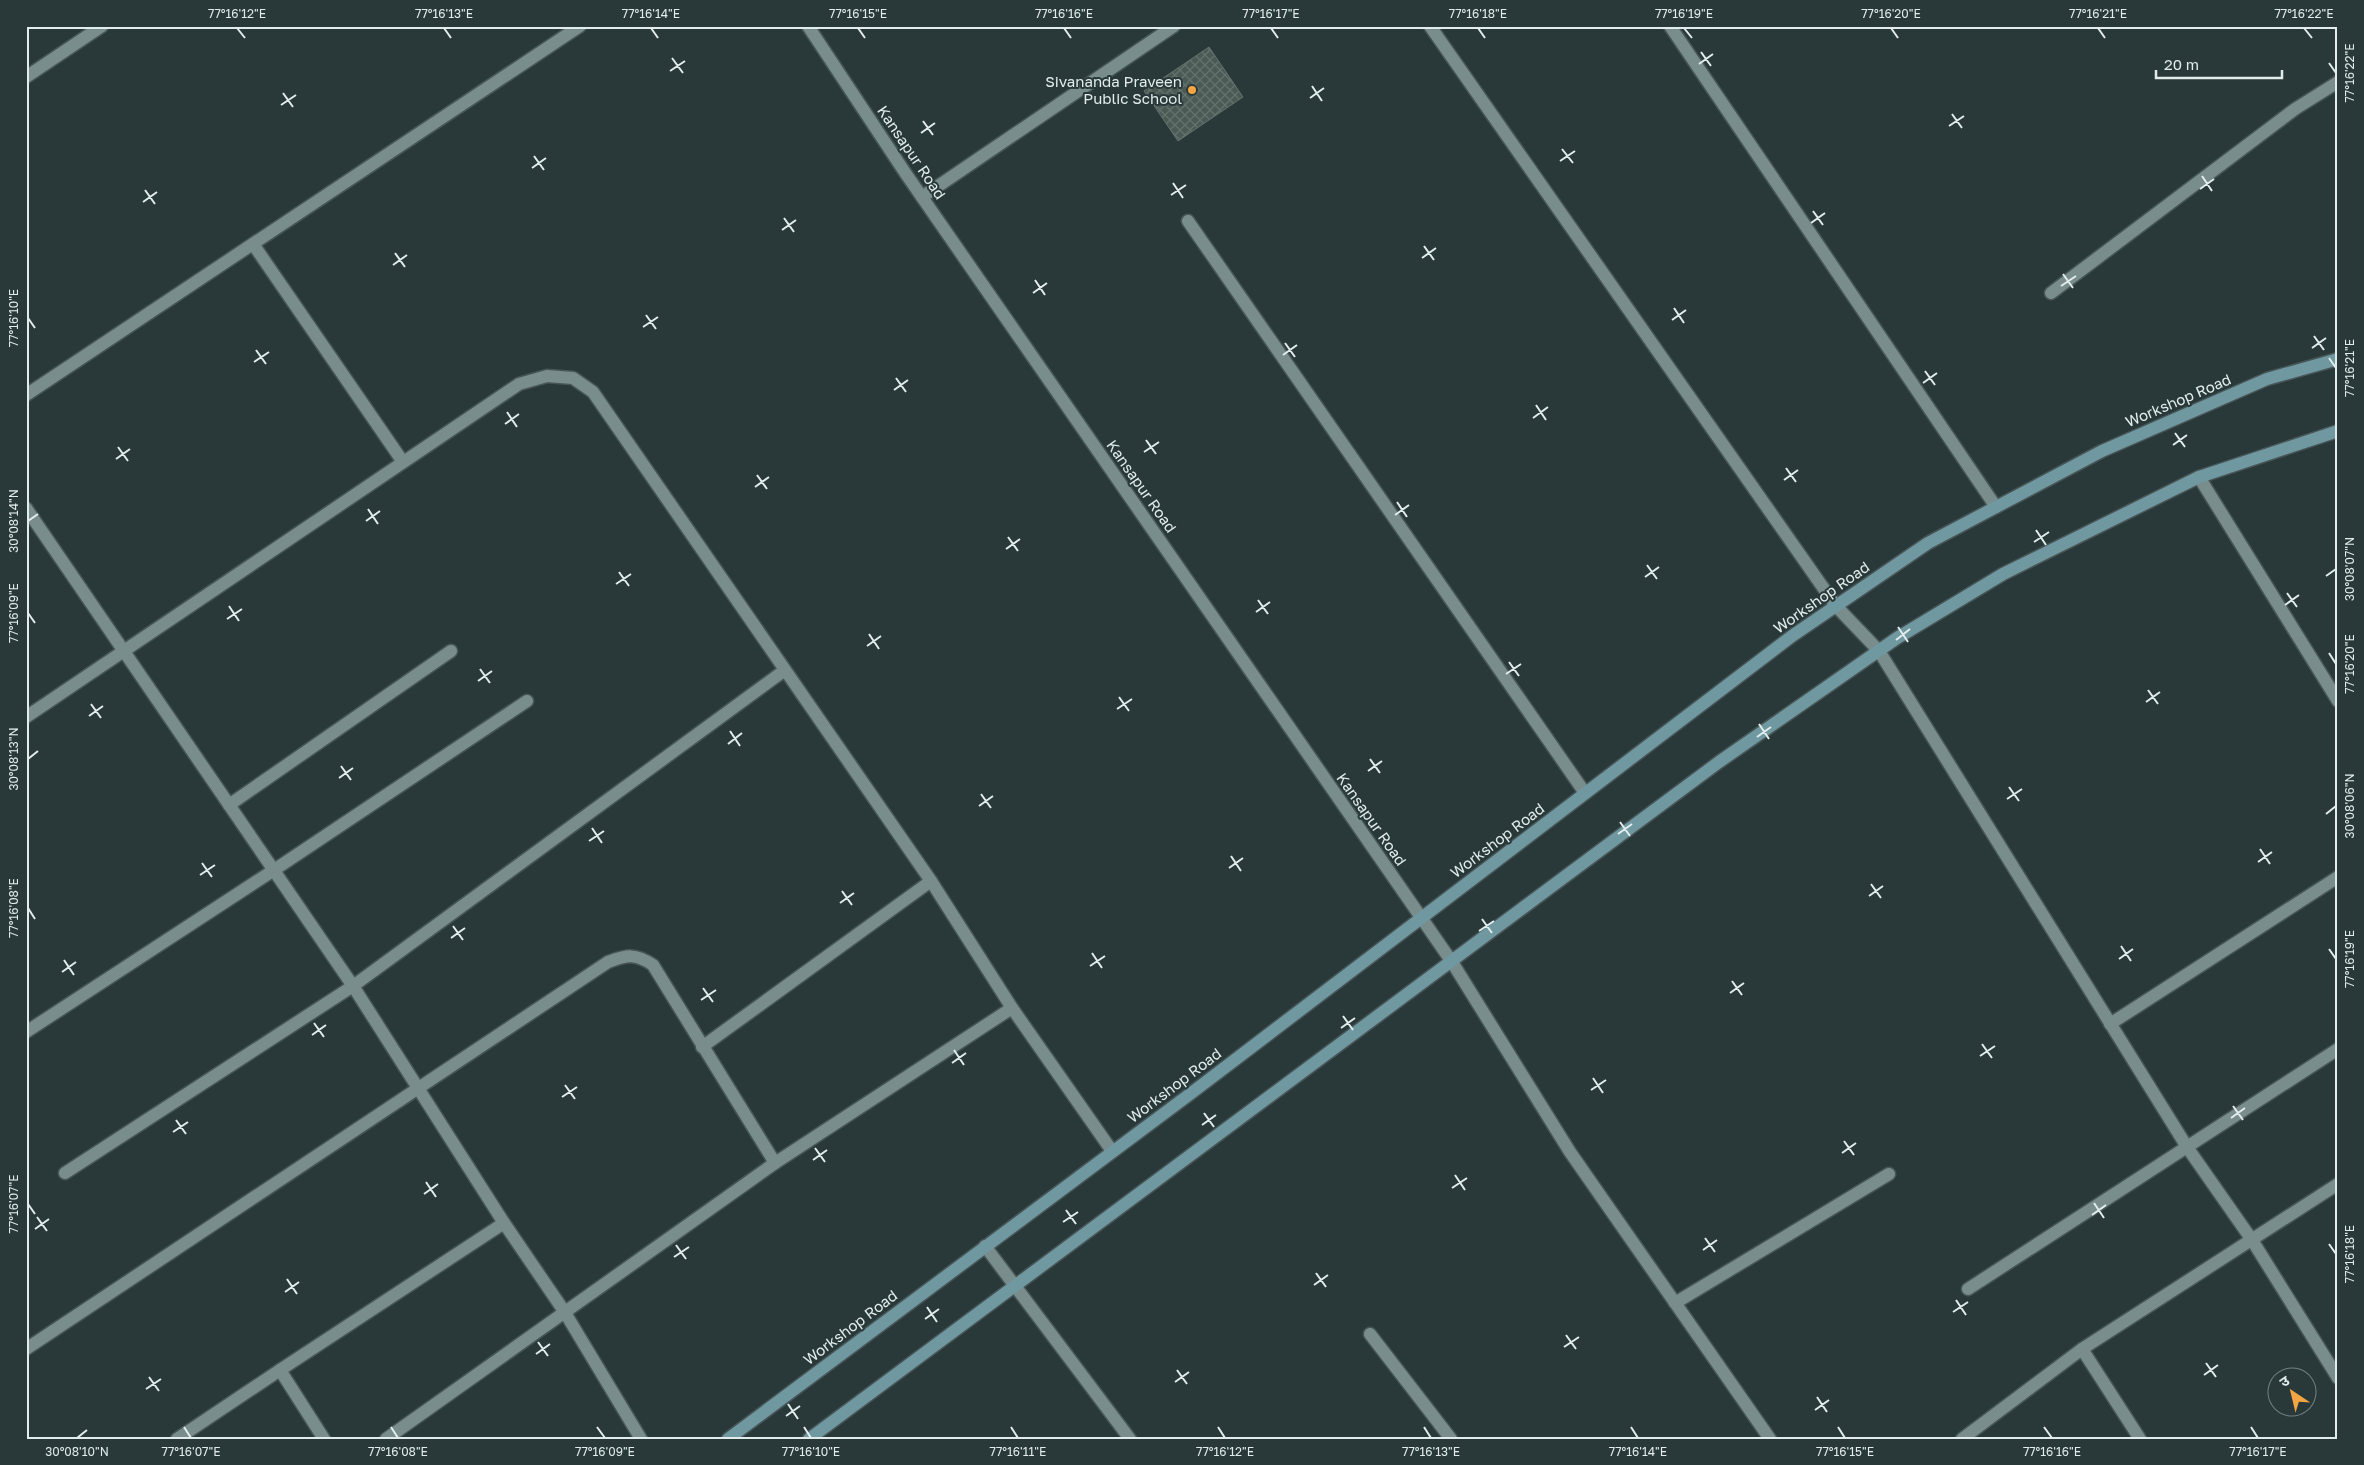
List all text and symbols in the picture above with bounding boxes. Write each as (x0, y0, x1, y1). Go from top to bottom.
text: 77°16'12"E (208, 6, 266, 21)
text: 77°16'13"E (415, 6, 473, 21)
text: 77°16'14"E (622, 6, 680, 21)
text: 77°16'15"E (829, 6, 887, 21)
text: 77°16'16"E (1035, 6, 1093, 21)
text: 77°16'17"E (1242, 6, 1300, 21)
text: 77°16'18"E (1449, 6, 1507, 21)
text: 77°16'19"E (1655, 6, 1713, 21)
text: 77°16'20"E (1861, 6, 1921, 21)
text: 77°16'21"E (2069, 6, 2127, 21)
text: 77°16'22"E (2274, 6, 2334, 21)
text: 77°16'22"E (2342, 43, 2357, 103)
scale bar (2156, 48, 2283, 80)
text: 20 m (2164, 55, 2199, 73)
place label: Sivananda Praveen Public School (1045, 72, 1182, 107)
marker: Sivananda Praveen Public School (1186, 84, 1198, 96)
street label: Kansapur Road (874, 102, 950, 202)
text: 77°16'10"E (6, 289, 21, 347)
text: 77°16'21"E (2342, 339, 2357, 397)
street label: Workshop Road (2122, 370, 2234, 430)
street label: Kansapur Road (1103, 436, 1181, 536)
text: 30°08'14"N (6, 489, 21, 553)
text: 30°08'07"N (2342, 537, 2357, 601)
street label: Workshop Road (1770, 557, 1872, 637)
text: 77°16'09"E (6, 583, 21, 643)
text: 77°16'20"E (2342, 634, 2357, 694)
text: 30°08'13"N (6, 727, 21, 791)
street label: Kansapur Road (1333, 769, 1411, 869)
text: 30°08'06"N (2342, 773, 2357, 839)
street label: Workshop Road (1446, 799, 1548, 881)
text: 77°16'08"E (6, 878, 21, 938)
text: 77°16'19"E (2342, 930, 2357, 988)
street label: Workshop Road (1123, 1044, 1225, 1126)
text: 77°16'07"E (6, 1175, 21, 1233)
text: 77°16'18"E (2342, 1225, 2357, 1283)
street label: Workshop Road (799, 1286, 901, 1368)
north arrow (2266, 1368, 2316, 1418)
text: उ (2276, 1371, 2293, 1390)
text: 30°08'10"N (45, 1444, 109, 1459)
text: 77°16'07"E (162, 1444, 220, 1459)
text: 77°16'08"E (368, 1444, 428, 1459)
text: 77°16'09"E (575, 1444, 635, 1459)
text: 77°16'10"E (782, 1444, 840, 1459)
text: 77°16'11"E (990, 1444, 1046, 1459)
text: 77°16'12"E (1196, 1444, 1254, 1459)
text: 77°16'13"E (1402, 1444, 1460, 1459)
text: 77°16'14"E (1609, 1444, 1667, 1459)
text: 77°16'15"E (1816, 1444, 1874, 1459)
text: 77°16'16"E (2023, 1444, 2081, 1459)
text: 77°16'17"E (2229, 1444, 2287, 1459)

